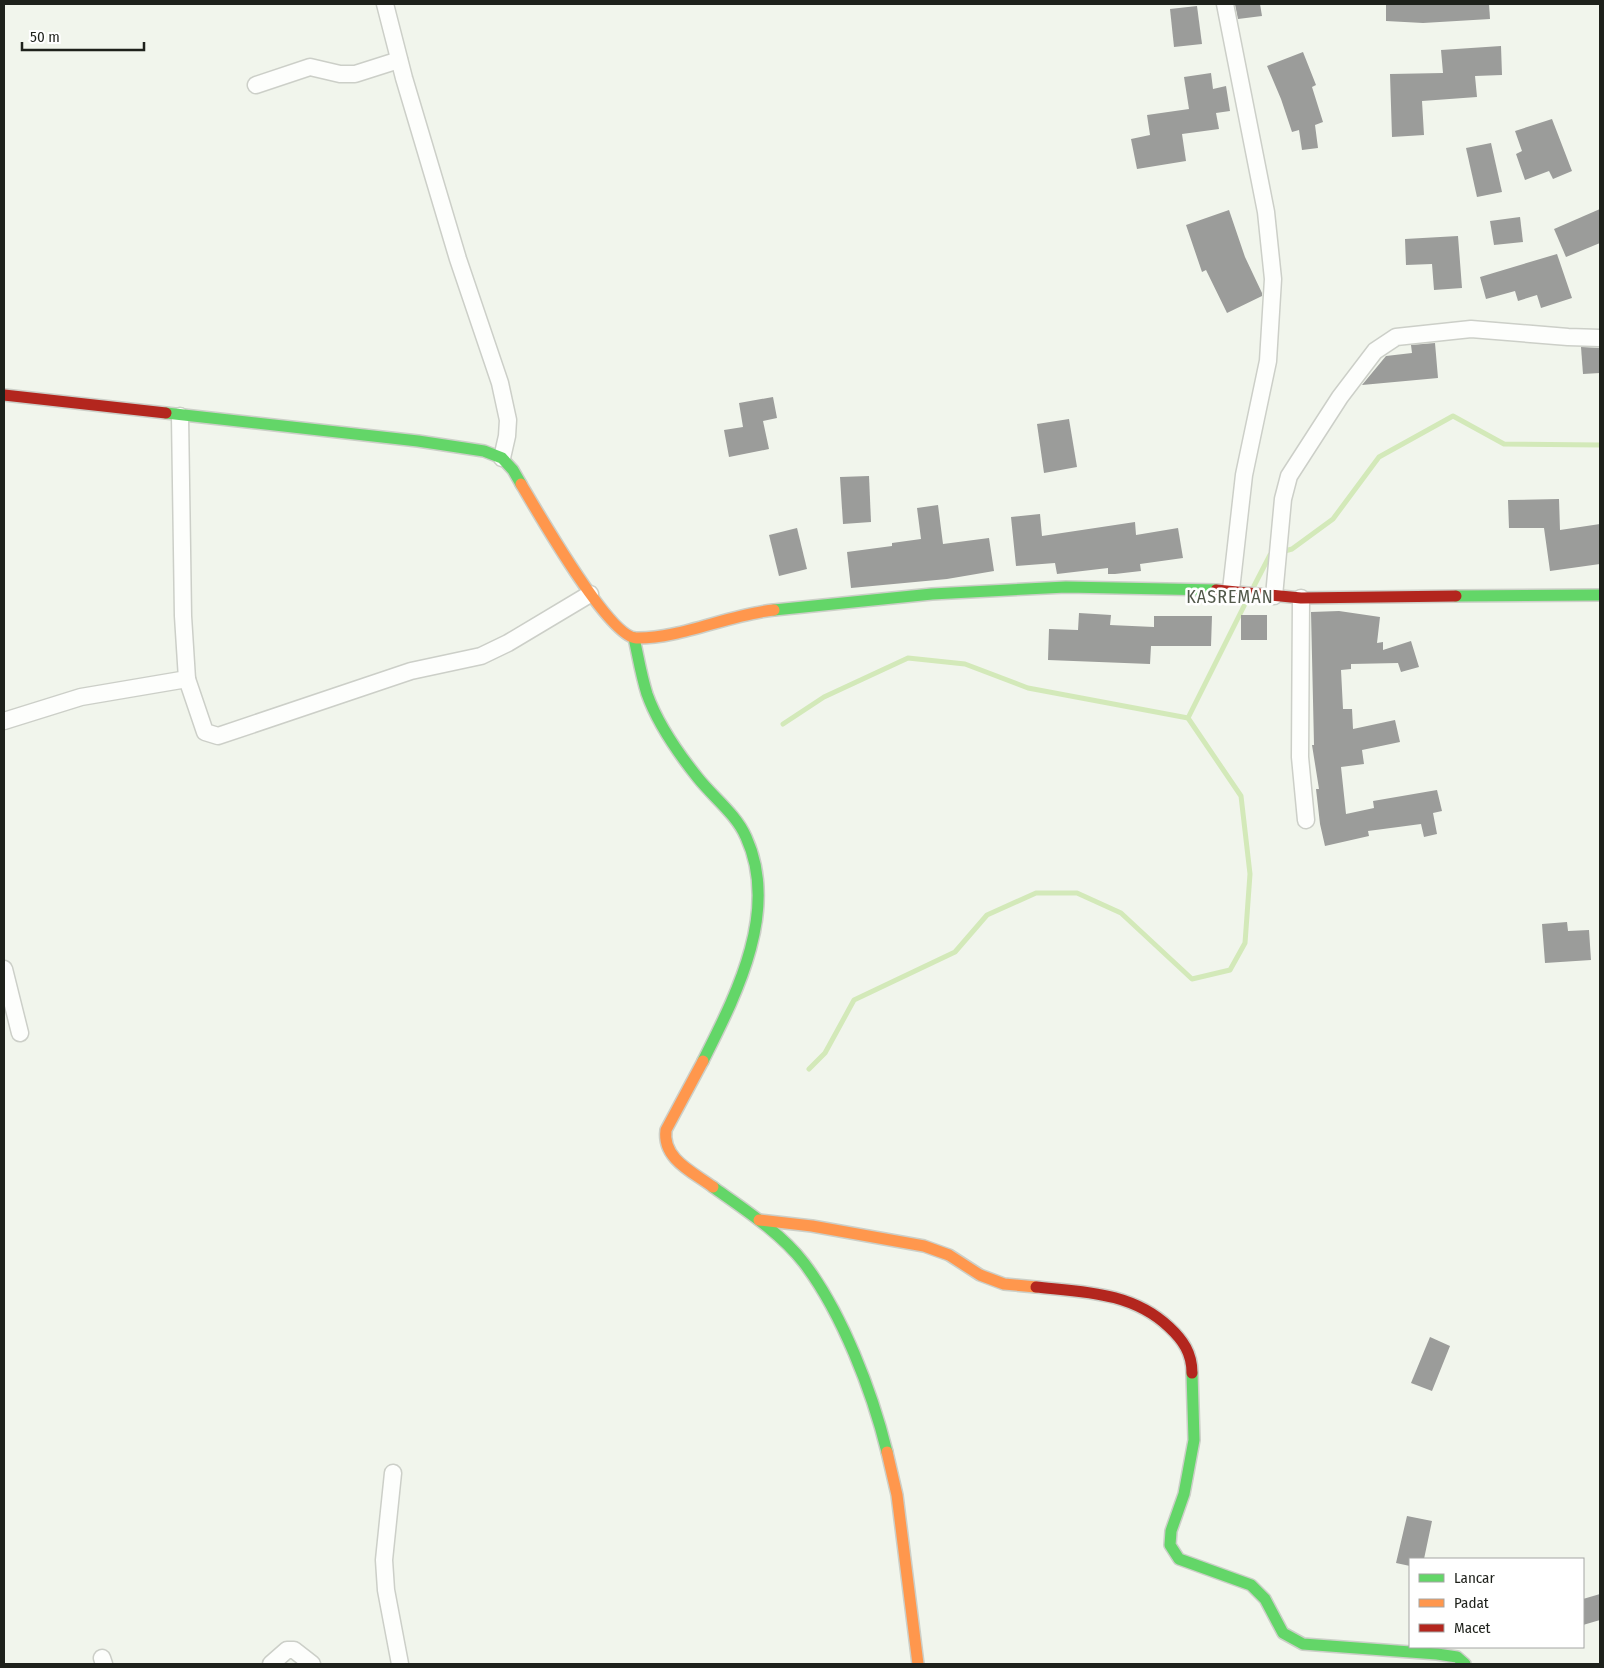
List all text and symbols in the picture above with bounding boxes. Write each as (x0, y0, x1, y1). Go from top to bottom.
scale bar (22, 20, 145, 52)
text: 50 m (30, 28, 60, 46)
district label: KASREMAN (1186, 586, 1274, 608)
legend (1409, 1558, 1584, 1648)
text: Lancar (1454, 1569, 1495, 1587)
text: Padat (1454, 1594, 1489, 1612)
text: Macet (1454, 1619, 1491, 1637)

